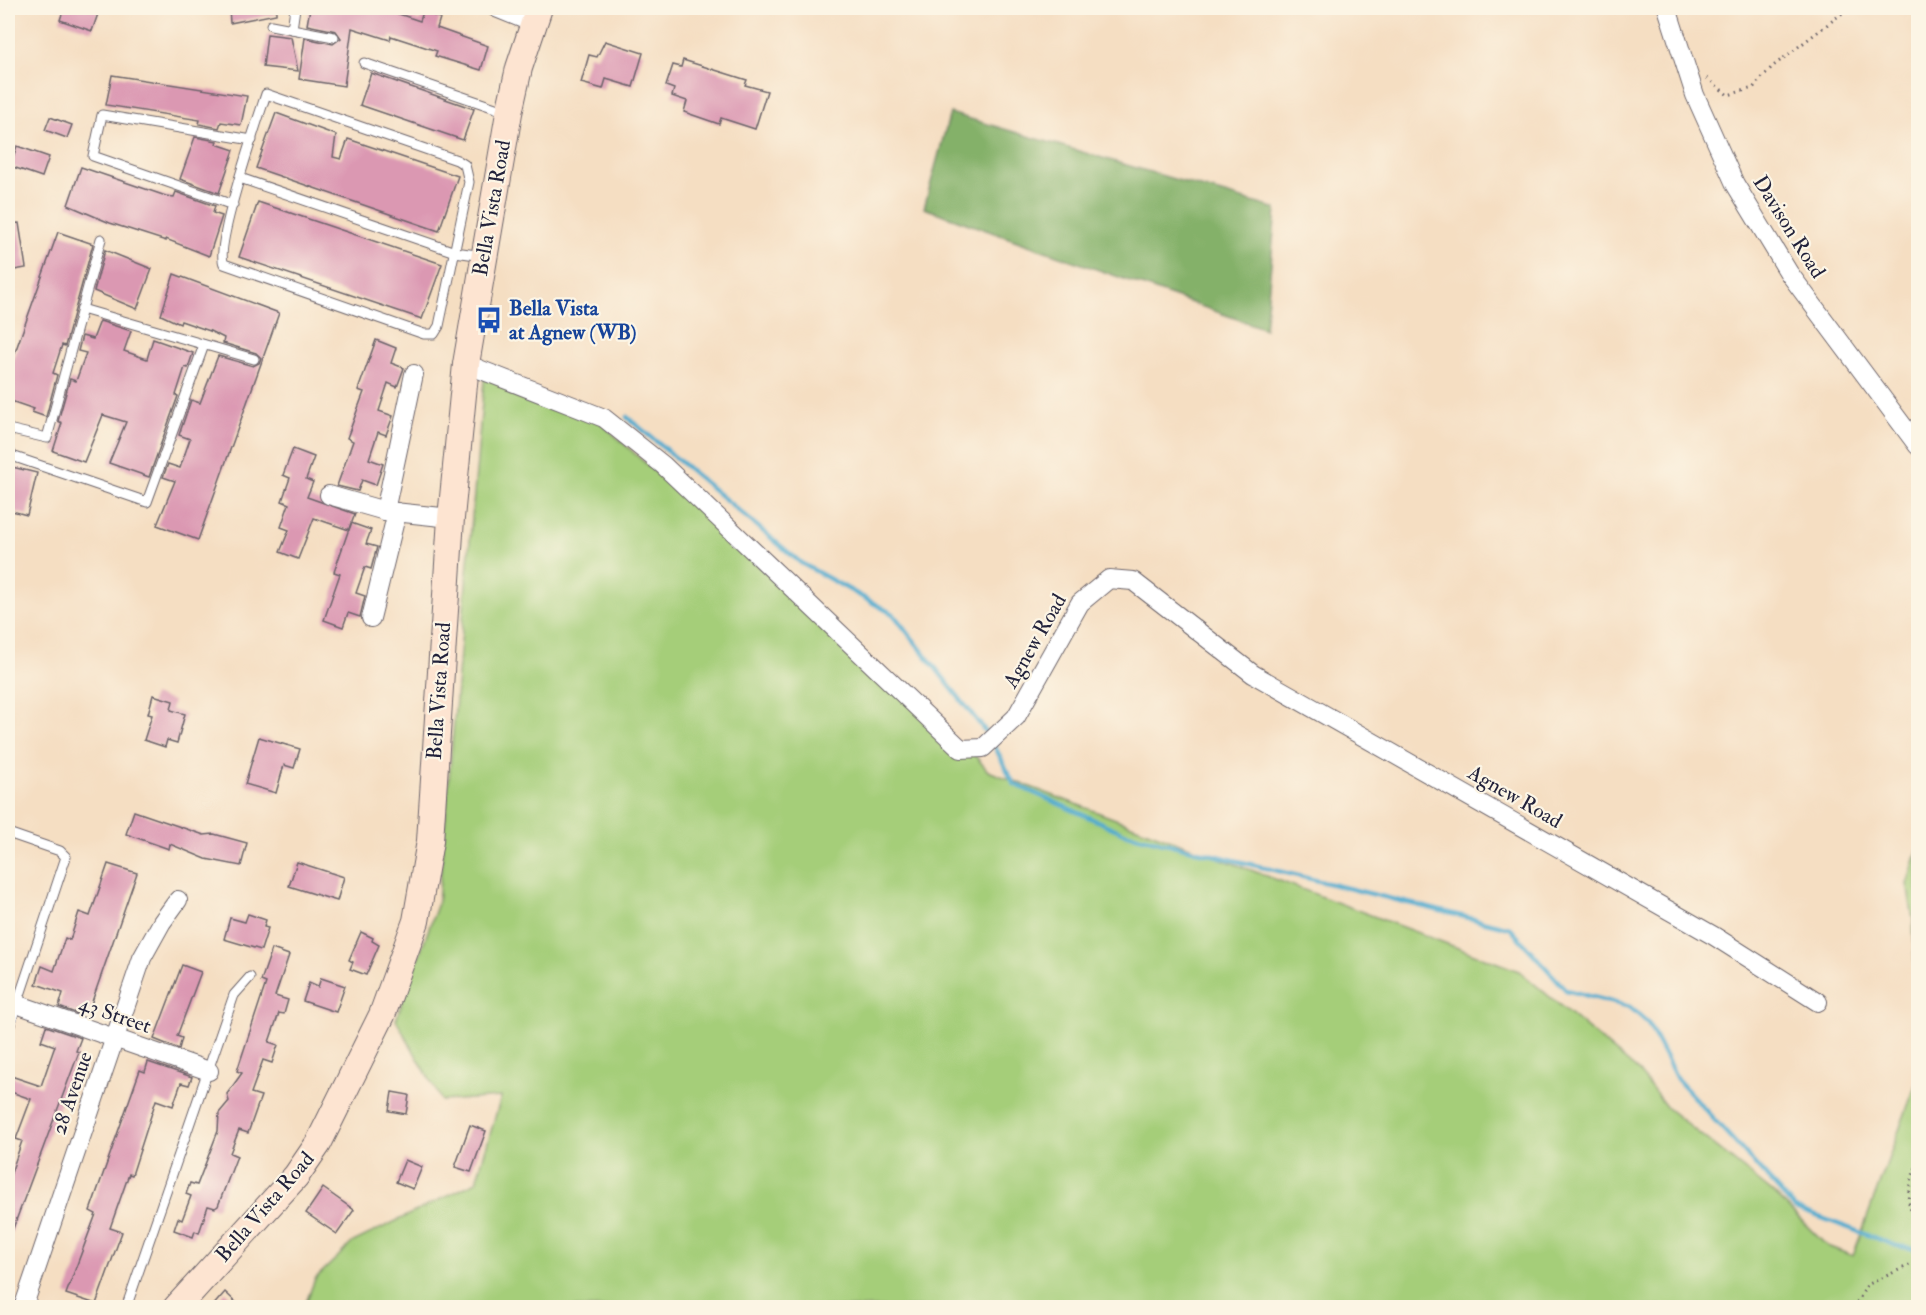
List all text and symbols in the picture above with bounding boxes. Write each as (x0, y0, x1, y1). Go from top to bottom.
street label: Bella Vista Road (467, 137, 517, 278)
street label: Davison Road (1747, 170, 1832, 284)
place label: Bella Vista at Agnew (WB) (509, 295, 637, 346)
bus stop icon: Bella Vista at Agnew (WB) (474, 305, 504, 335)
street label: Agnew Road (997, 588, 1073, 694)
street label: Bella Vista Road (421, 621, 457, 761)
street label: Agnew Road (1462, 759, 1568, 835)
street label: 43 Street (75, 990, 155, 1040)
street label: 28 Avenue (45, 1048, 99, 1138)
street label: Bella Vista Road (210, 1146, 321, 1268)

